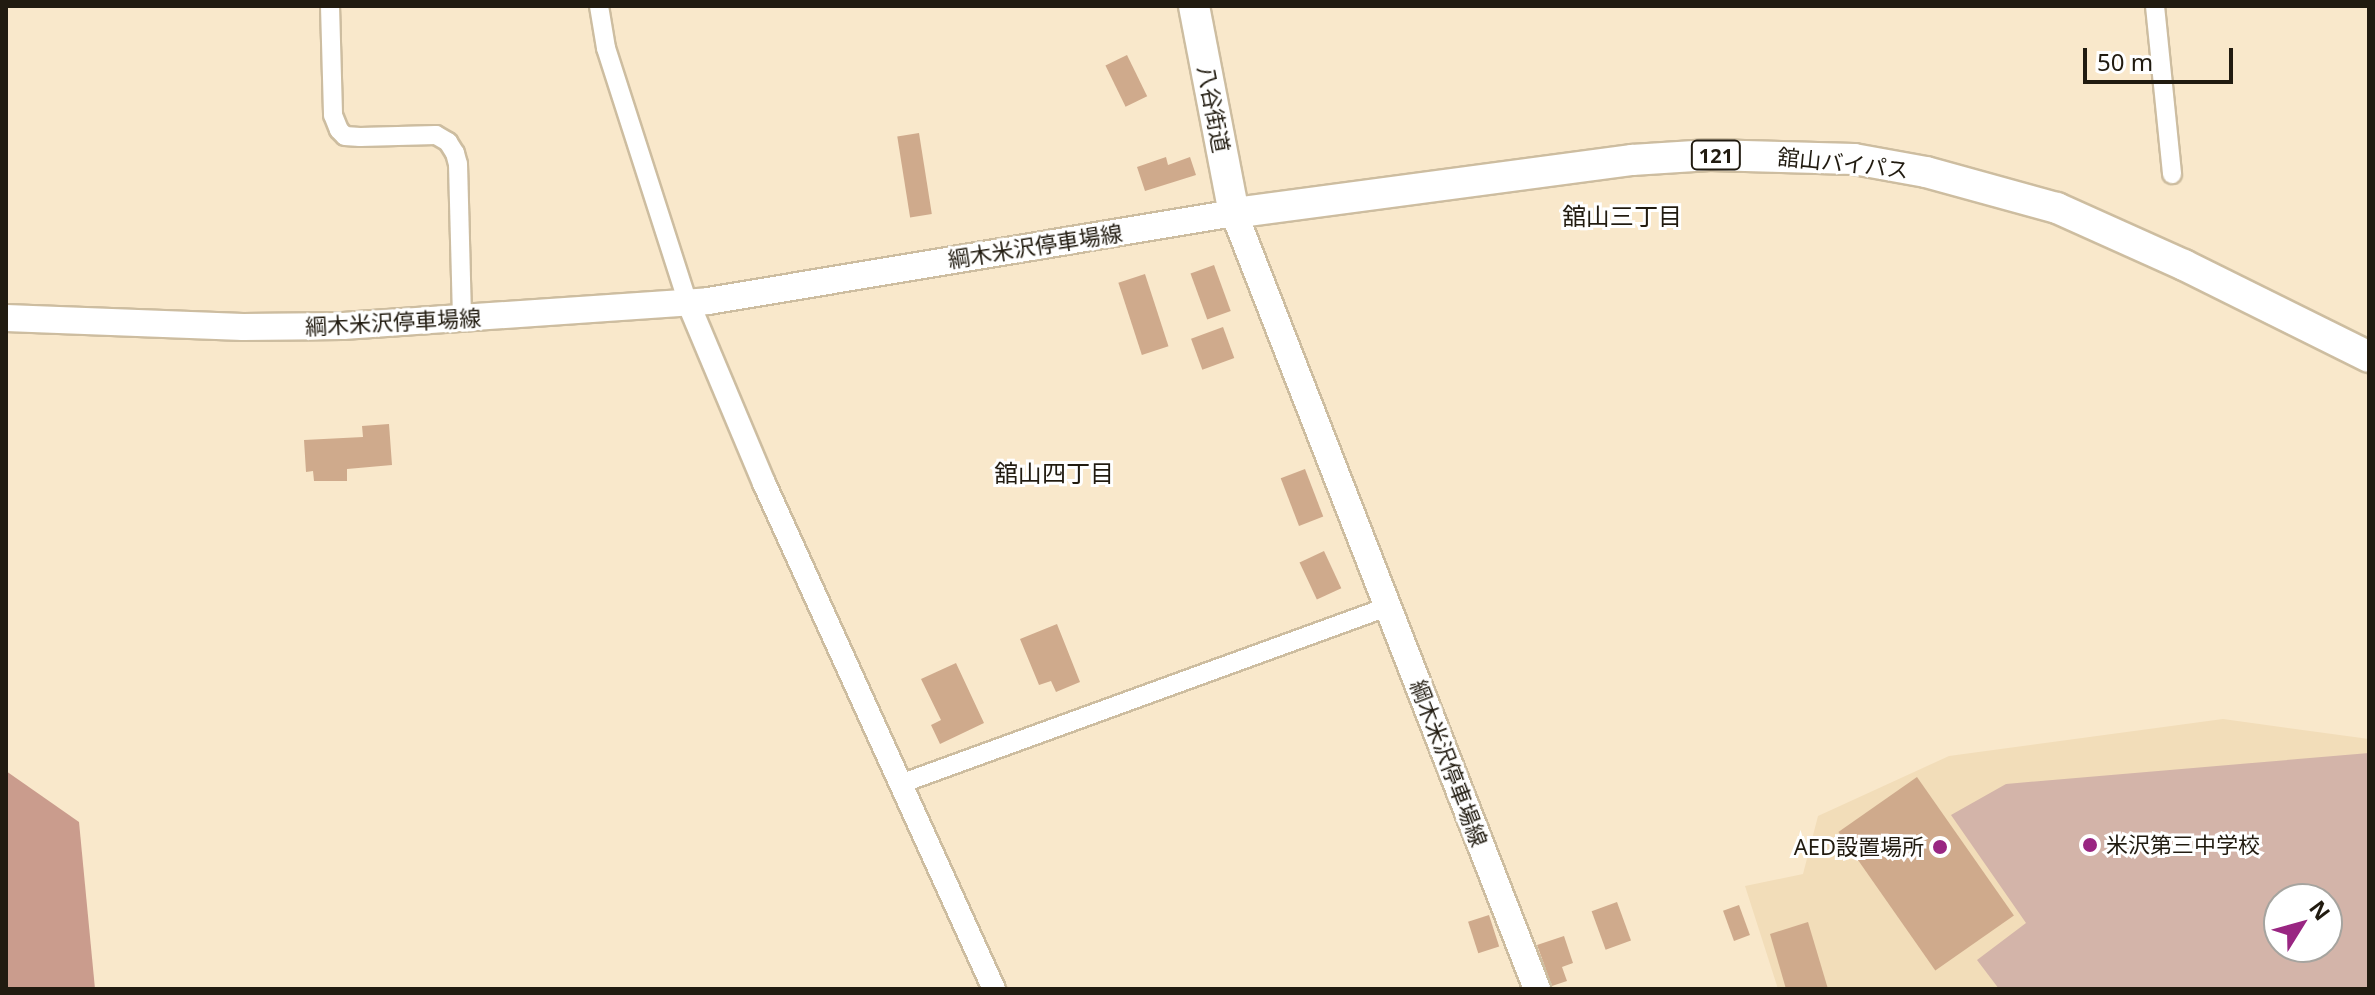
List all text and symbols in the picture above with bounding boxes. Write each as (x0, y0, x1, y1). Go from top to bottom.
scale bar (2087, 32, 2237, 82)
text: 50 m (2097, 45, 2153, 78)
street label: 八谷街道 (1193, 63, 1235, 155)
road number: 121 (1690, 139, 1742, 171)
street label: 舘山バイパス (1776, 143, 1910, 183)
district label: 舘山三丁目 (1562, 202, 1682, 230)
street label: 綱木米沢停車場線 (946, 219, 1124, 273)
street label: 綱木米沢停車場線 (304, 304, 482, 340)
district label: 舘山四丁目 (994, 459, 1114, 487)
street label: 綱木米沢停車場線 (1405, 676, 1493, 850)
place label: 米沢第三中学校 (2106, 832, 2260, 858)
place label: AED設置場所 (1794, 834, 1924, 860)
marker: 米沢第三中学校 (2081, 836, 2099, 854)
marker: AED設置場所 (1931, 838, 1949, 856)
north arrow (2263, 883, 2343, 963)
text: N (2303, 894, 2338, 926)

